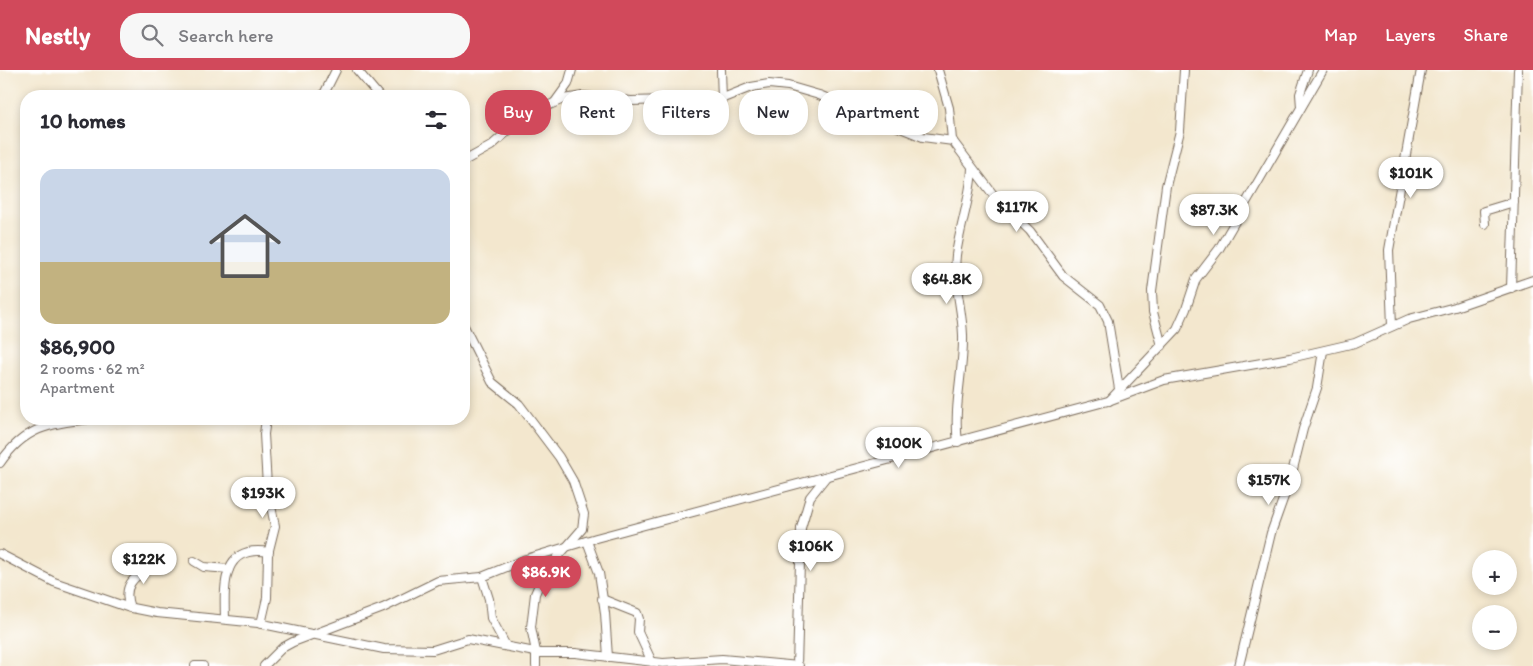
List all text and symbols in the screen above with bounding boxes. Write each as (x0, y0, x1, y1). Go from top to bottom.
search box (120, 13, 470, 58)
text: Nestly (25, 21, 90, 50)
icon: search (138, 21, 166, 49)
text: Search here (178, 24, 274, 47)
text: Map (1324, 24, 1357, 46)
text: Layers (1385, 24, 1435, 46)
text: Share (1463, 24, 1508, 46)
chip: Buy (485, 90, 551, 135)
chip: Rent (561, 90, 633, 135)
chip: Filters (643, 90, 729, 135)
chip: New (739, 90, 808, 135)
chip: Apartment (818, 90, 938, 135)
icon: filters (422, 106, 450, 134)
text: 10 homes (40, 108, 126, 133)
pin: $101K (1376, 156, 1446, 199)
text: $101K (1389, 163, 1433, 182)
pin: $117K (982, 190, 1052, 233)
pin: $87.3K (1173, 194, 1255, 236)
text: $117K (996, 197, 1038, 216)
text: $87.3K (1190, 200, 1238, 219)
icon: home (200, 201, 290, 291)
pin: $64.8K (906, 262, 988, 305)
text: $64.8K (922, 269, 972, 288)
text: $86,900 (40, 334, 115, 359)
text: 2 rooms · 62 m² (40, 359, 145, 378)
text: Apartment (40, 378, 115, 397)
pin: $100K (864, 426, 934, 469)
text: $100K (876, 433, 922, 452)
pin: $157K (1234, 464, 1304, 506)
text: $157K (1248, 470, 1290, 489)
pin: $193K (228, 476, 298, 519)
text: $193K (242, 483, 284, 502)
pin: $106K (776, 530, 846, 572)
text: $106K (789, 536, 833, 555)
pin: $122K (109, 542, 179, 585)
text: $122K (123, 549, 165, 568)
map controls (1472, 550, 1517, 650)
button: + (1472, 550, 1517, 595)
pin: $86.9K (505, 556, 587, 598)
text: $86.9K (522, 562, 570, 581)
button: − (1472, 605, 1517, 650)

